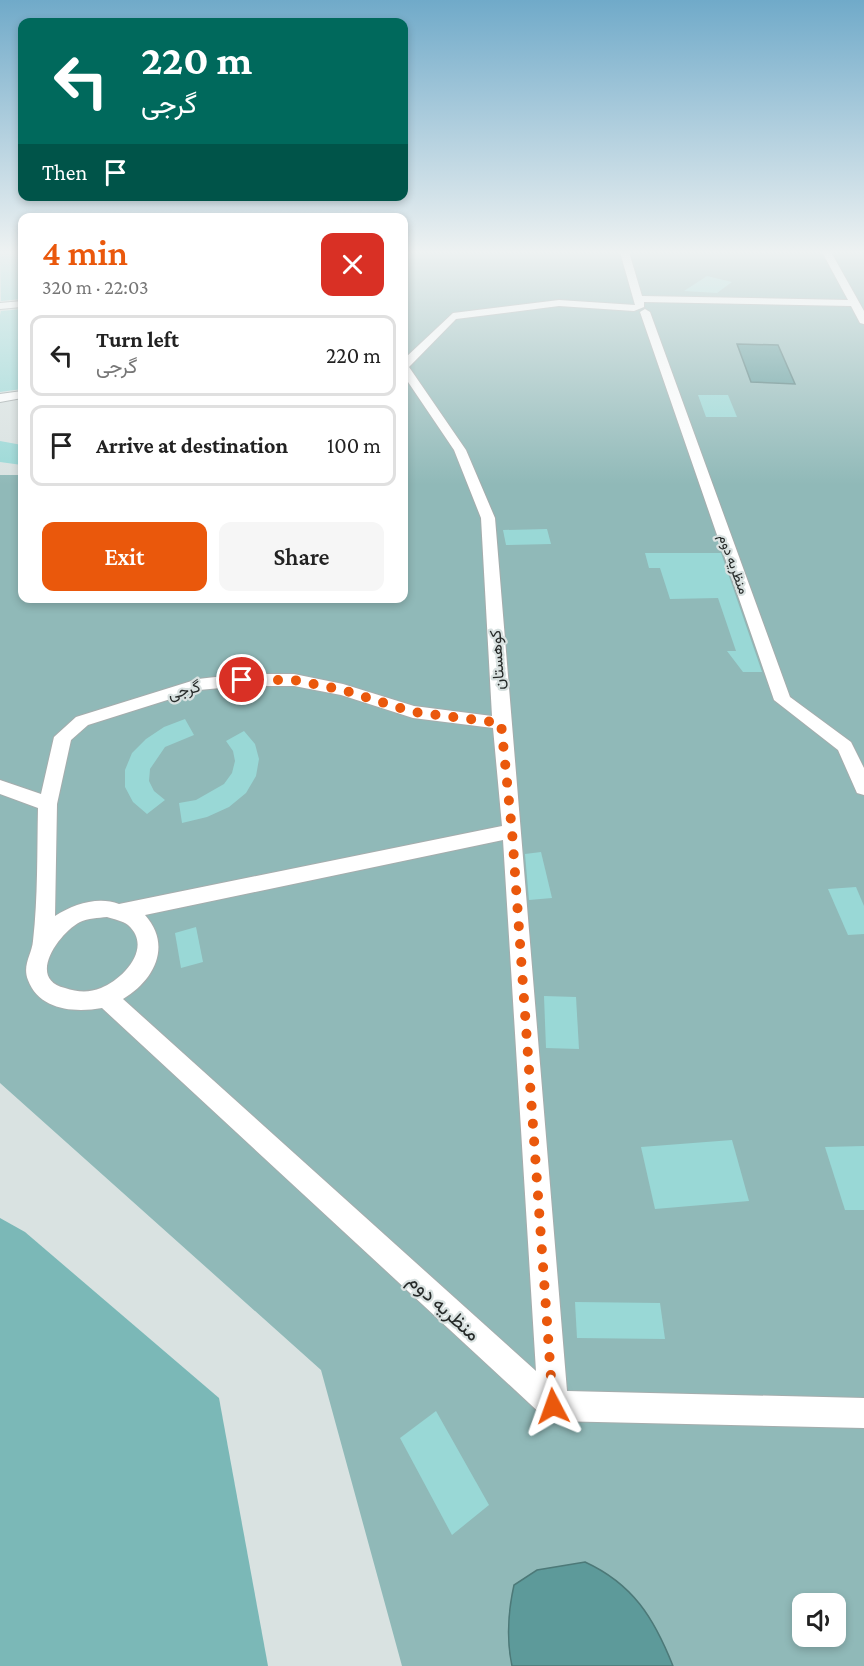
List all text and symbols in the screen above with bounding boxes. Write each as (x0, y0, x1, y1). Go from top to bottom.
text: 220 m (141, 36, 252, 83)
icon: left (42, 42, 120, 120)
text: گرجی (141, 89, 197, 119)
icon: arrive (99, 156, 132, 189)
text: Then (42, 160, 87, 185)
text: 4 min (42, 233, 128, 273)
button: close (321, 233, 384, 296)
text: 320 m · 22:03 (42, 276, 149, 298)
text: Turn left (96, 327, 179, 352)
icon: left (45, 339, 78, 372)
text: 220 m (326, 343, 381, 368)
text: گرجی (96, 355, 137, 377)
icon: arrive (45, 429, 78, 462)
text: Arrive at destination (96, 433, 288, 458)
text: 100 m (327, 433, 381, 458)
button: Exit (42, 522, 207, 591)
button: Share (219, 522, 384, 591)
street label: منظریه دوم (715, 532, 752, 596)
street label: کوهستان (486, 629, 510, 691)
pin (216, 654, 267, 705)
icon: arrive (225, 663, 258, 696)
street label: گرجی (166, 678, 203, 704)
street label: منظریه دوم (402, 1269, 485, 1347)
position arrow (521, 1374, 585, 1438)
map controls (792, 1593, 846, 1647)
button: sound (792, 1593, 846, 1647)

